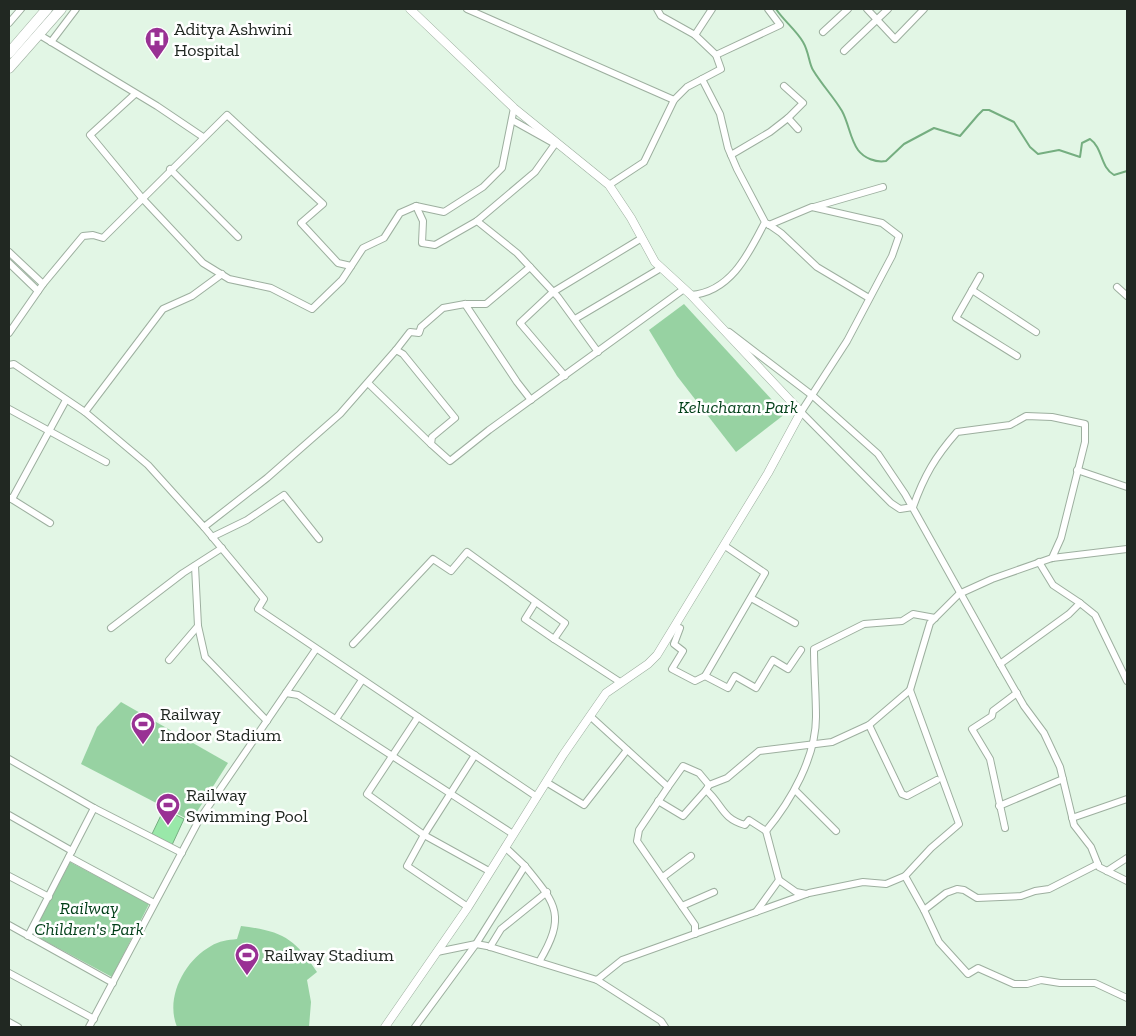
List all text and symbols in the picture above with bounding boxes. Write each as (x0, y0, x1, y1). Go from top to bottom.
place label: Aditya Ashwini Hospital (174, 18, 292, 61)
hospital icon: Aditya Ashwini Hospital (144, 26, 170, 60)
park label: Kelucharan Park (678, 396, 798, 418)
place label: Railway Indoor Stadium (160, 703, 282, 746)
sports icon: Railway Indoor Stadium (130, 711, 156, 745)
place label: Railway Swimming Pool (186, 784, 308, 827)
sports icon: Railway Swimming Pool (155, 792, 181, 826)
park label: Railway Children's Park (34, 897, 144, 940)
sports icon: Railway Stadium (234, 942, 260, 976)
place label: Railway Stadium (264, 944, 394, 966)

